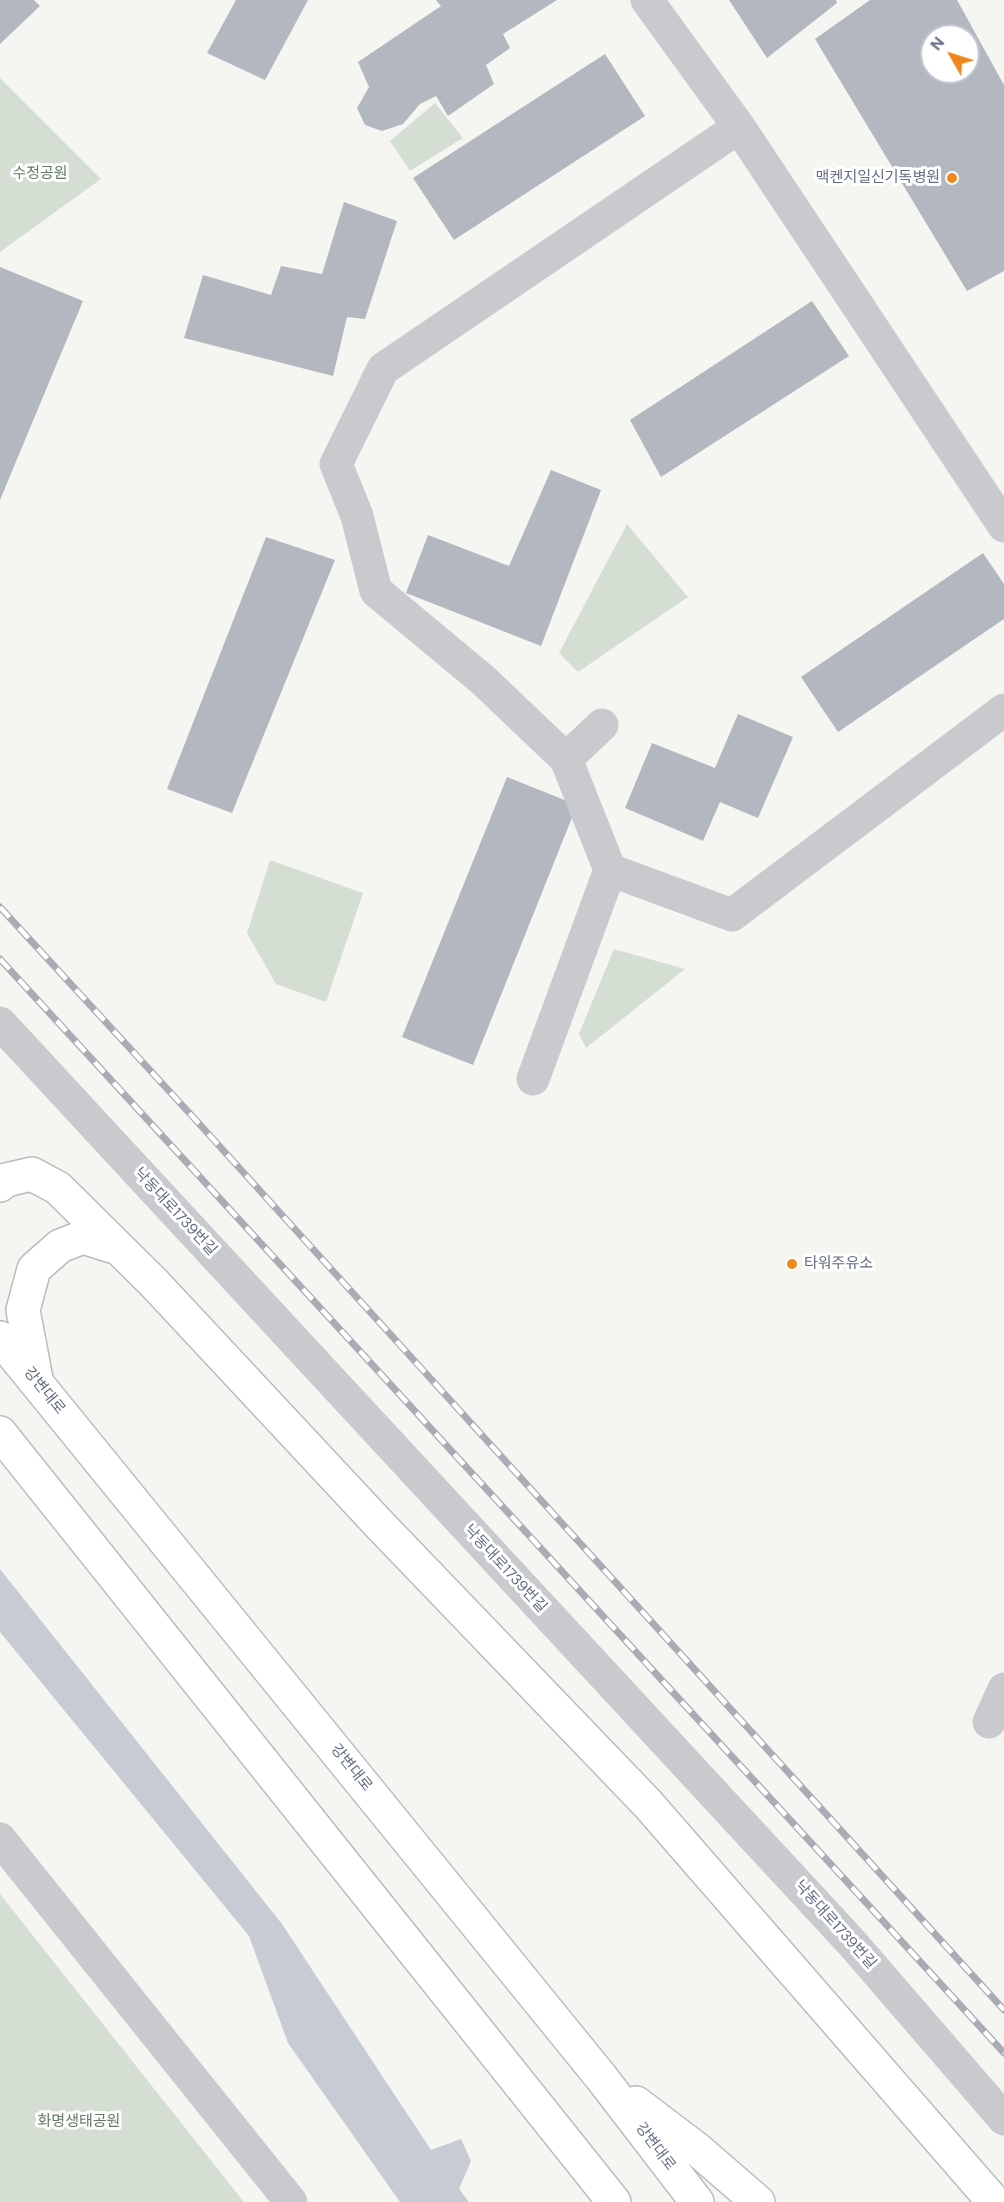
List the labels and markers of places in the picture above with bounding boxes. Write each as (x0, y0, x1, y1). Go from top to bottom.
place label: 맥켄지일신기독병원 (816, 169, 940, 187)
marker: 맥켄지일신기독병원 (945, 171, 959, 185)
place label: 타워주유소 (804, 1255, 873, 1273)
marker: 타워주유소 (785, 1257, 799, 1271)

